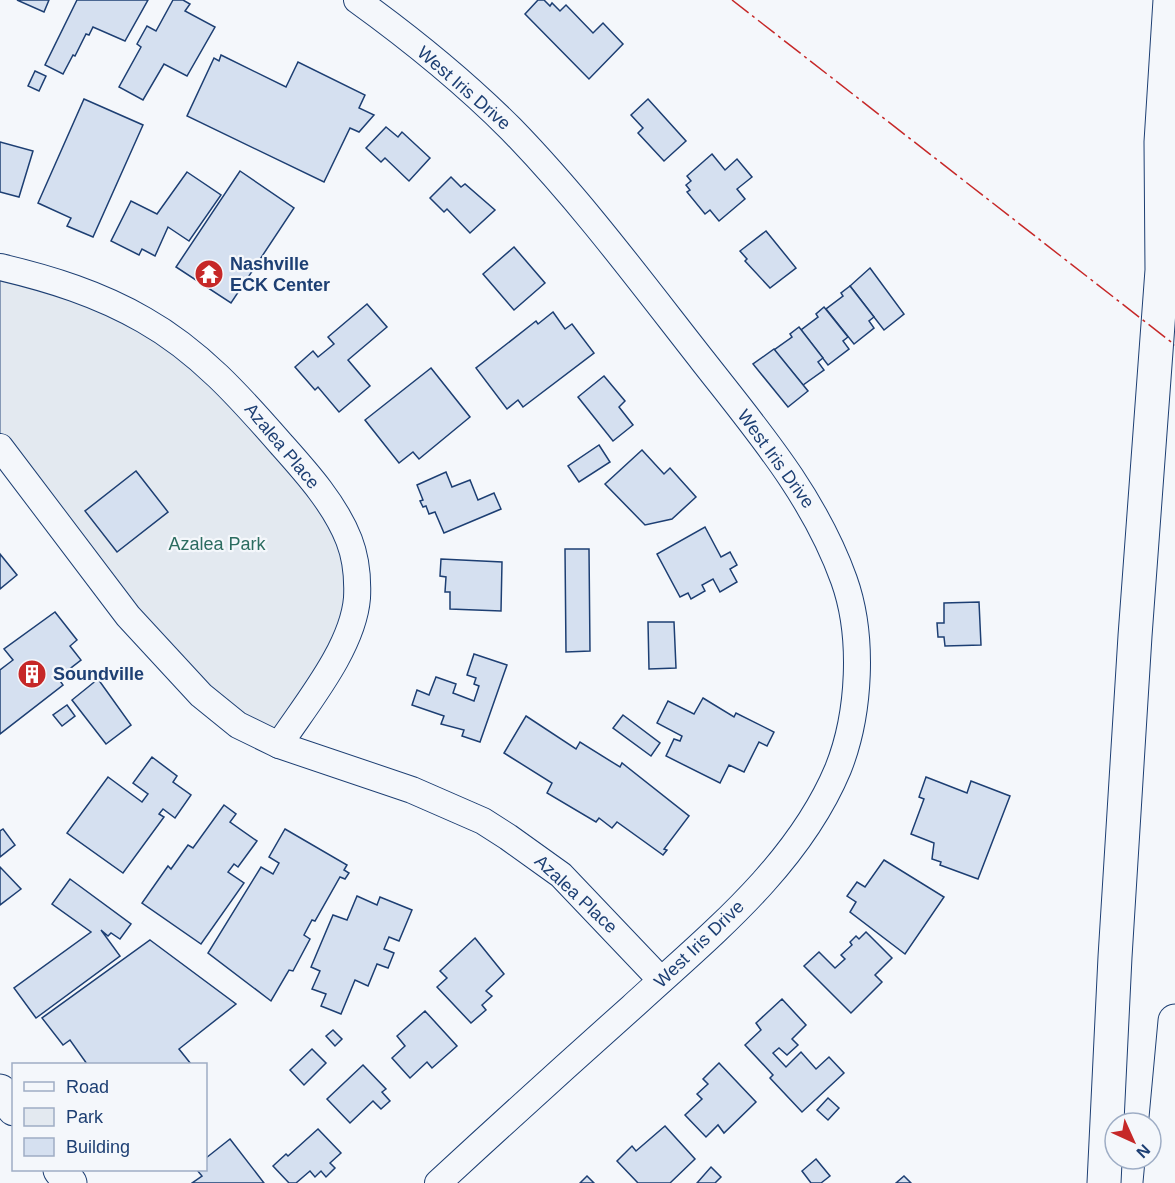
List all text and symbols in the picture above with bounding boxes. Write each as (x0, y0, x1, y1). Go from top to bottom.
street label: West Iris Drive (413, 42, 515, 134)
place label: Nashville ECK Center (230, 254, 330, 295)
temple icon: Nashville ECK Center (193, 258, 225, 290)
street label: Azalea Place (241, 399, 323, 493)
street label: West Iris Drive (734, 406, 818, 512)
park label: Azalea Park (168, 534, 267, 554)
building icon: Soundville (16, 658, 48, 690)
place label: Soundville (53, 664, 144, 684)
street label: Azalea Place (531, 851, 621, 937)
street label: West Iris Drive (650, 896, 748, 992)
legend (12, 1063, 207, 1171)
text: Road (66, 1077, 109, 1097)
text: Park (66, 1107, 104, 1127)
north arrow (1103, 1111, 1163, 1171)
text: Building (66, 1137, 130, 1157)
text: N (1133, 1141, 1153, 1161)

